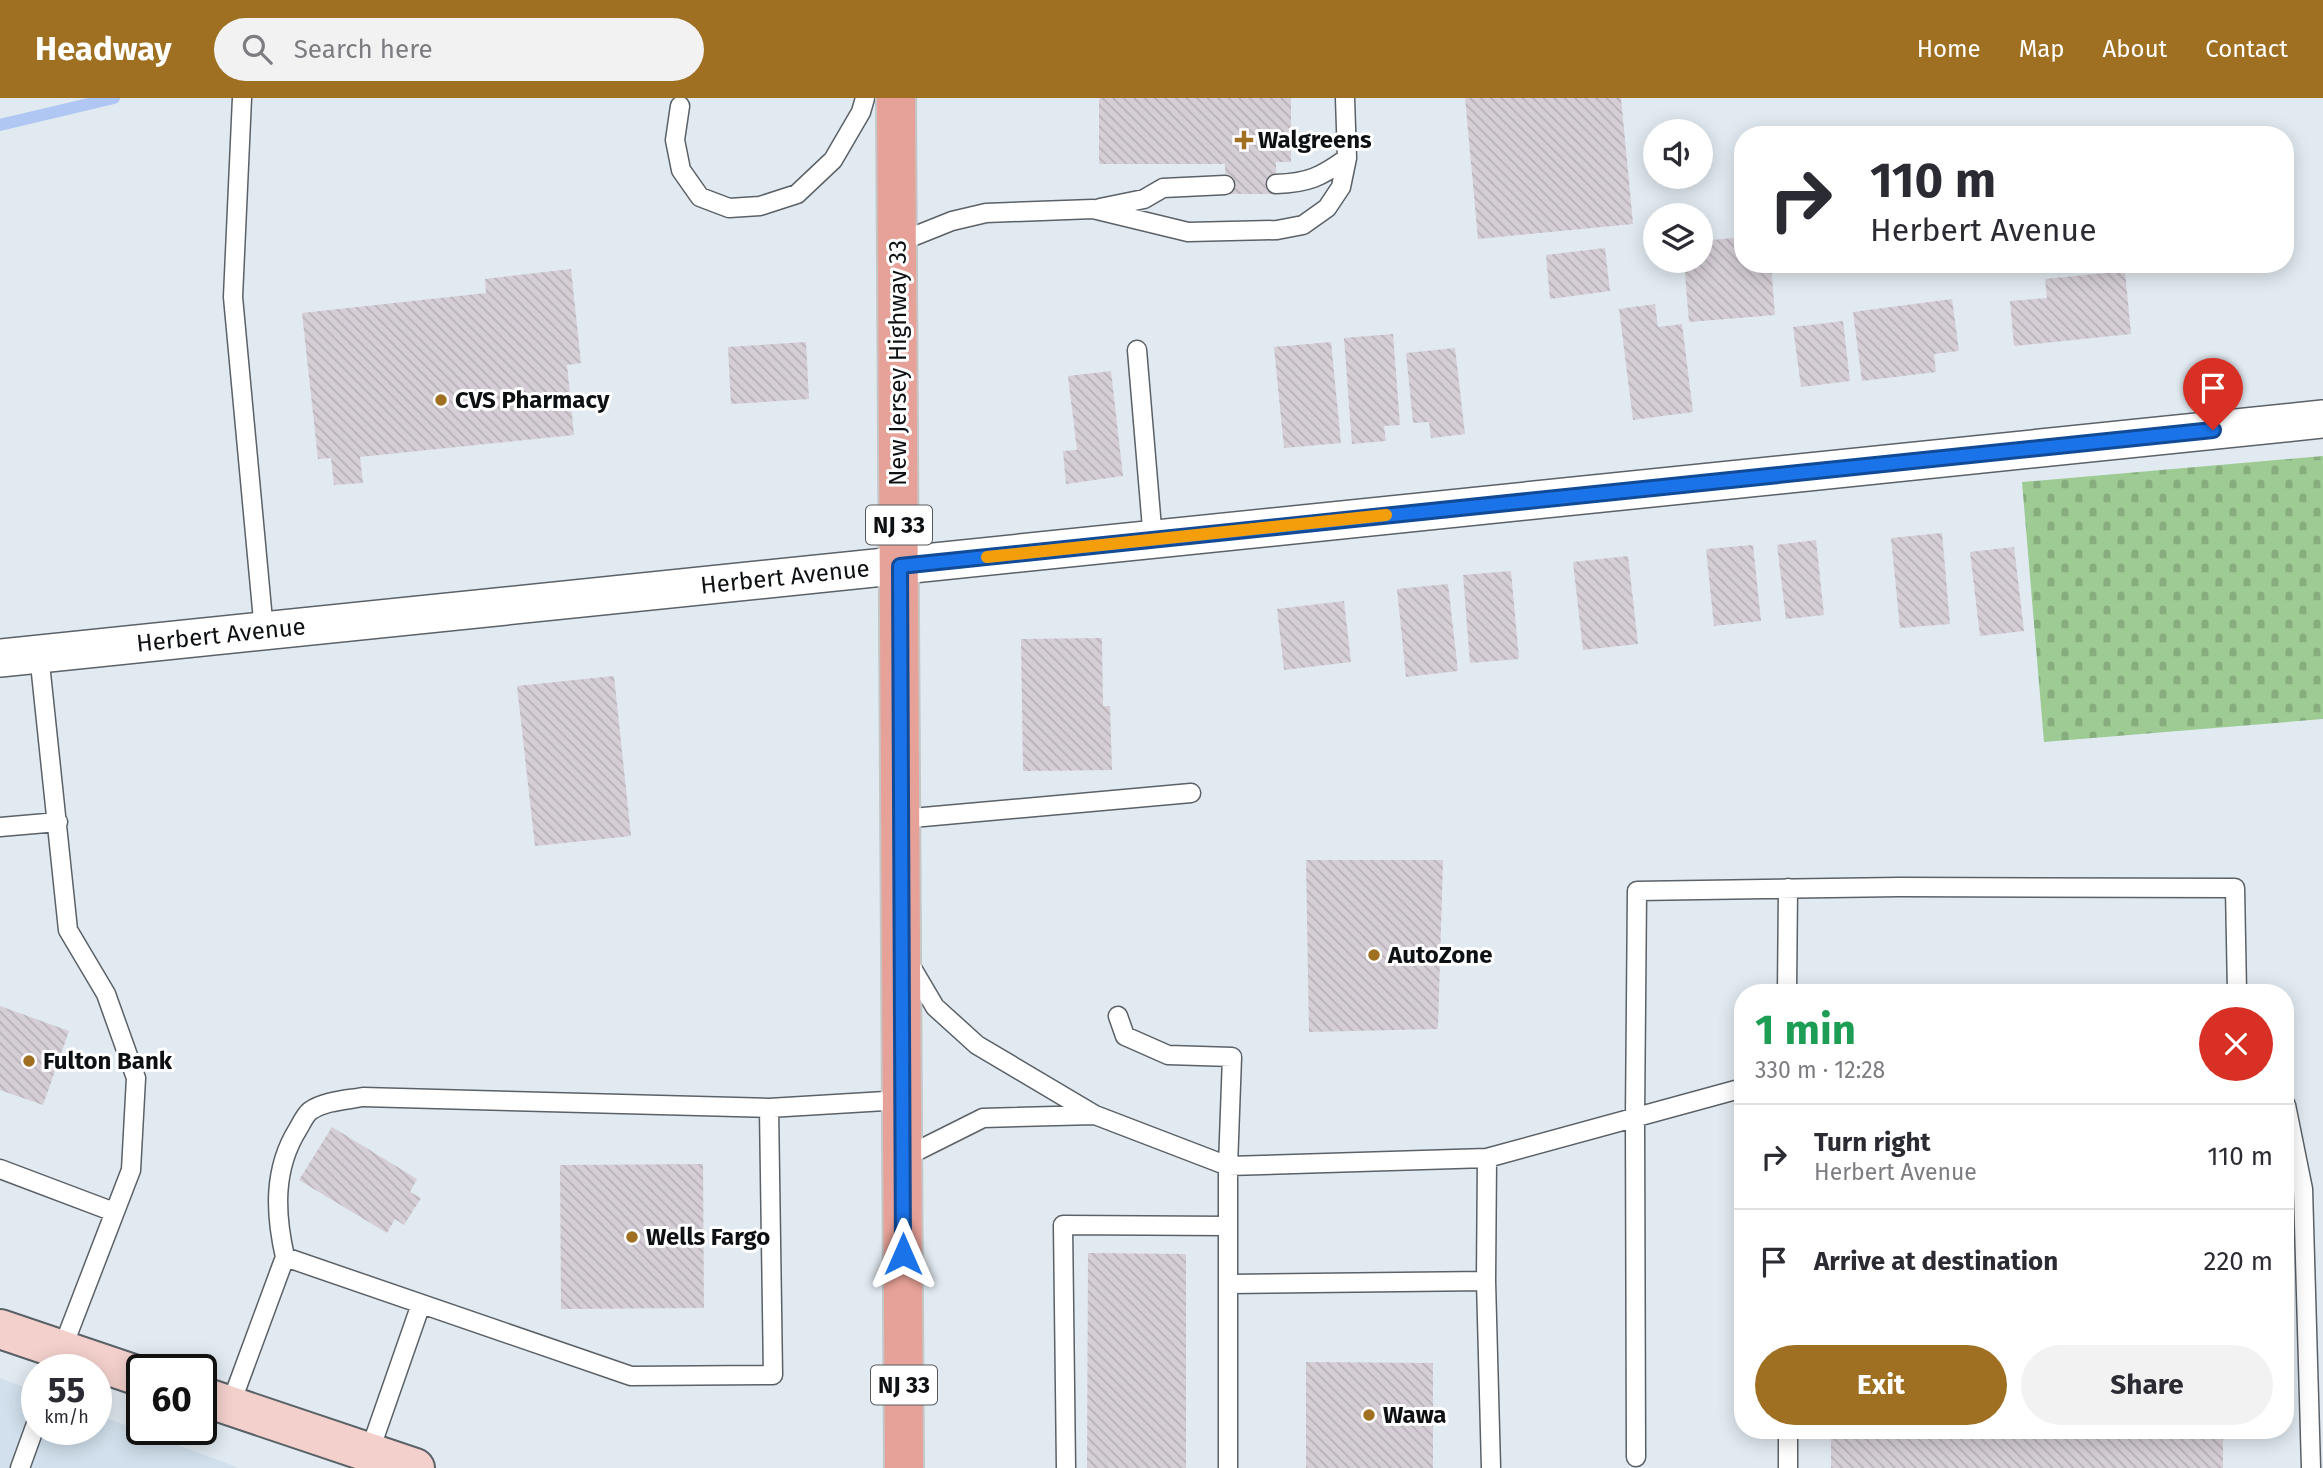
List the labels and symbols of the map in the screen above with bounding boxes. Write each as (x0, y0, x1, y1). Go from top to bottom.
place label: Walgreens (1258, 126, 1372, 154)
marker: Walgreens (1236, 132, 1252, 148)
street label: New Jersey Highway 33 (884, 240, 912, 486)
pin (2183, 358, 2243, 430)
place label: CVS Pharmacy (455, 386, 610, 414)
marker: CVS Pharmacy (433, 392, 449, 408)
road number: NJ 33 (866, 506, 932, 544)
street label: Herbert Avenue (699, 554, 871, 600)
street label: Herbert Avenue (135, 612, 307, 658)
place label: AutoZone (1387, 941, 1492, 969)
marker: AutoZone (1366, 947, 1382, 963)
place label: Fulton Bank (43, 1047, 173, 1075)
marker: Fulton Bank (21, 1053, 37, 1069)
position arrow (866, 1217, 940, 1291)
place label: Wells Fargo (646, 1223, 770, 1251)
marker: Wells Fargo (624, 1229, 640, 1245)
speed limit sign: 60 (126, 1354, 217, 1445)
road number: NJ 33 (871, 1366, 937, 1404)
place label: Wawa (1383, 1401, 1446, 1429)
marker: Wawa (1361, 1407, 1377, 1423)

